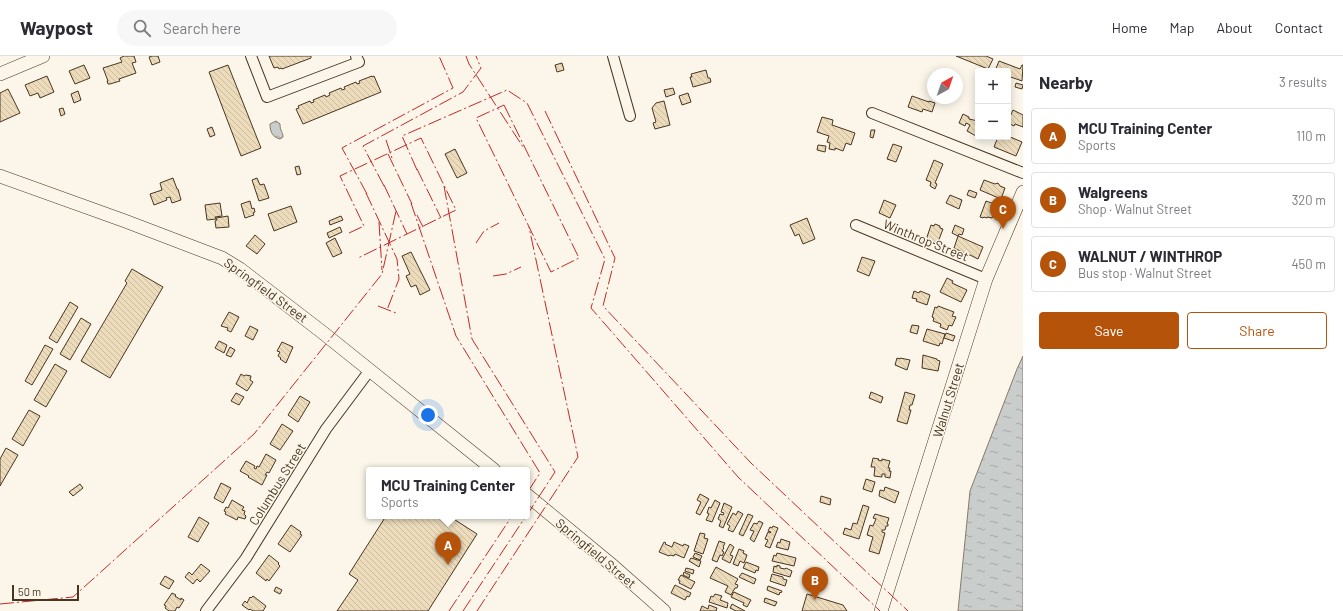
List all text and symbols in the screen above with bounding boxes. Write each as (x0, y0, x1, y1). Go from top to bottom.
search box (117, 10, 397, 46)
text: Waypost (20, 16, 93, 39)
icon: search (131, 17, 153, 39)
text: Search here (163, 19, 241, 37)
text: Home (1112, 19, 1148, 36)
text: Map (1170, 19, 1194, 36)
text: About (1216, 19, 1253, 36)
text: Contact (1275, 19, 1323, 36)
north arrow (927, 68, 963, 104)
map controls (975, 68, 1011, 140)
button: + (975, 68, 1011, 104)
text: Nearby (1039, 72, 1093, 92)
text: 3 results (1279, 74, 1327, 90)
button: − (975, 104, 1011, 140)
text: MCU Training Center (1078, 119, 1212, 137)
text: A (1049, 128, 1057, 144)
text: 110 m (1296, 128, 1326, 144)
text: Sports (1078, 137, 1116, 153)
text: Walgreens (1078, 183, 1148, 201)
text: B (1049, 192, 1057, 208)
text: 320 m (1292, 192, 1326, 208)
pin: C (990, 196, 1016, 229)
text: Shop · Walnut Street (1078, 201, 1192, 217)
street label: Winthrop Street (881, 216, 971, 264)
text: WALNUT / WINTHROP (1078, 247, 1222, 265)
street label: Springfield Street (221, 254, 311, 326)
text: C (1049, 256, 1057, 272)
text: 450 m (1291, 256, 1326, 272)
text: Bus stop · Walnut Street (1078, 265, 1212, 281)
button: Save (1039, 312, 1179, 349)
button: Share (1187, 312, 1327, 349)
street label: Walnut Street (929, 361, 967, 439)
your location (418, 405, 438, 425)
street label: Columbus Street (245, 440, 309, 528)
popup (366, 467, 530, 519)
text: MCU Training Center (381, 476, 515, 494)
text: Sports (381, 494, 419, 510)
street label: Springfield Street (553, 515, 639, 591)
pin: A (435, 532, 461, 565)
pin: B (802, 567, 828, 600)
scale bar (12, 583, 79, 602)
text: 50 m (18, 585, 41, 598)

